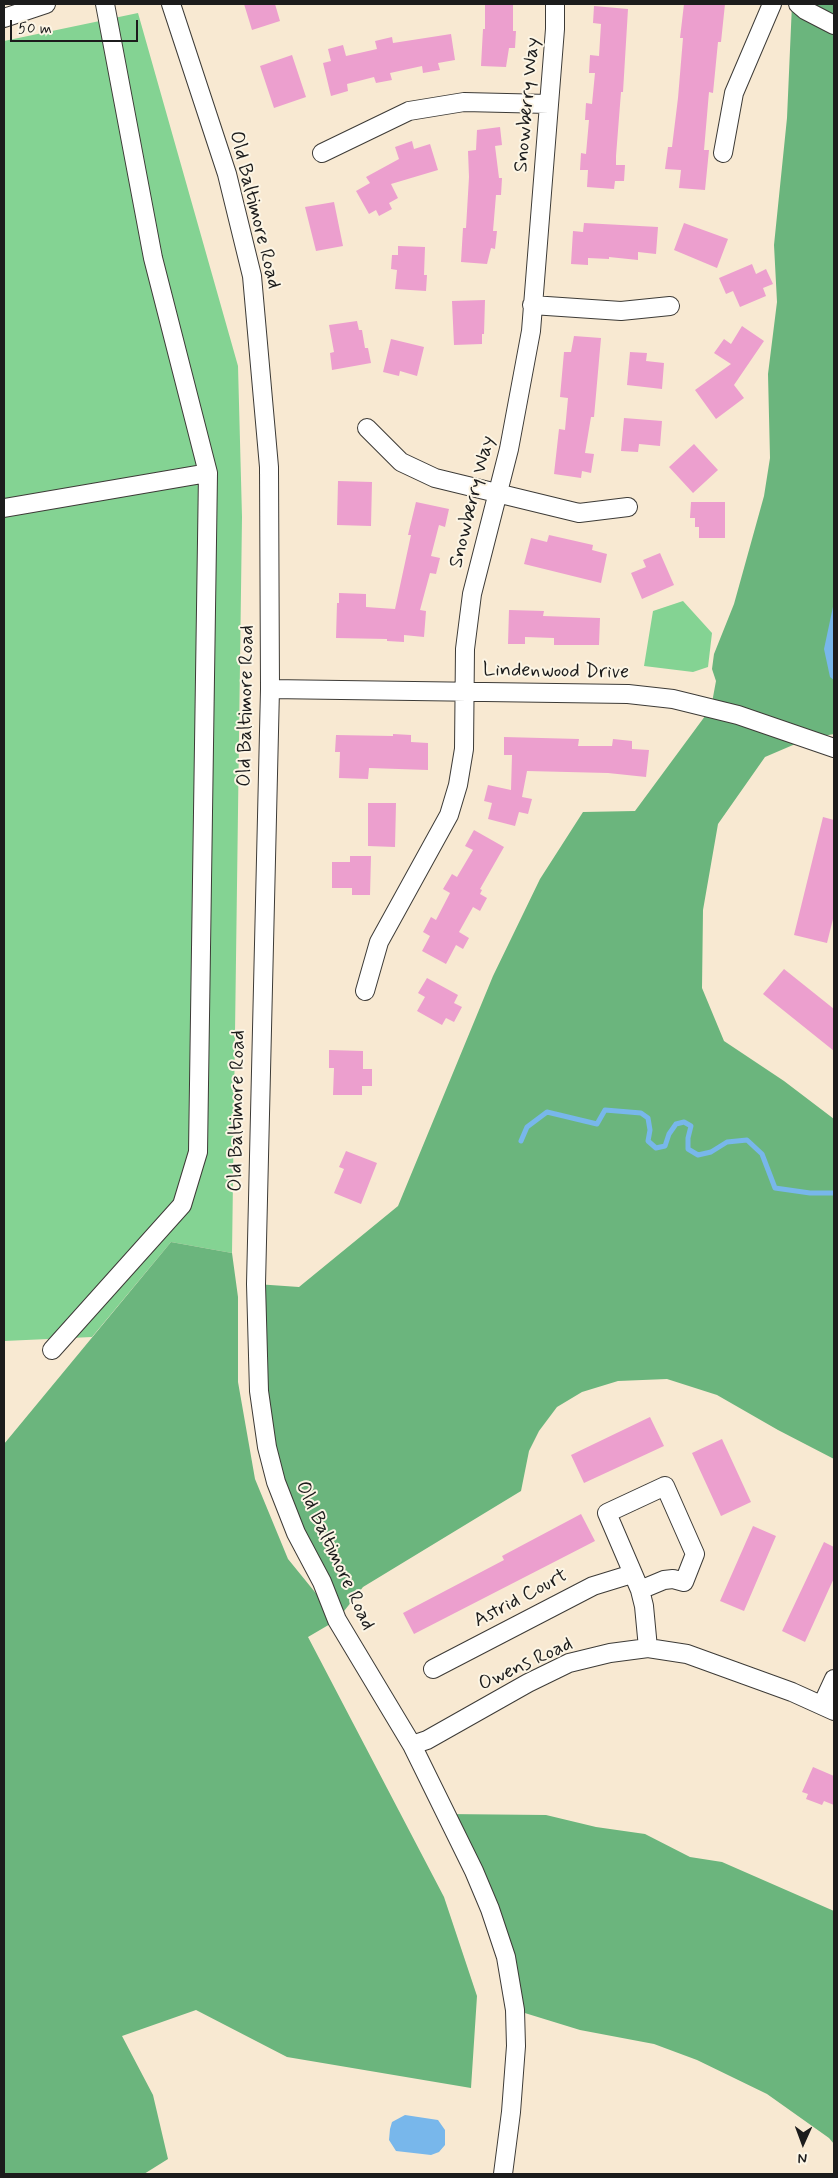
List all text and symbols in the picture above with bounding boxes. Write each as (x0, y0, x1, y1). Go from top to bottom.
scale bar (12, 10, 140, 42)
text: 50 m (18, 19, 52, 39)
street label: Snowberry Way (510, 37, 546, 173)
street label: Old Baltimore Road (223, 129, 285, 291)
street label: Snowberry Way (445, 433, 501, 571)
street label: Old Baltimore Road (234, 625, 260, 787)
street label: Lindenwood Drive (483, 659, 629, 685)
street label: Old Baltimore Road (225, 1030, 251, 1192)
street label: Old Baltimore Road (289, 1478, 379, 1634)
street label: Astrid Court (470, 1564, 572, 1634)
street label: Owens Road (475, 1633, 577, 1697)
north arrow (778, 2118, 828, 2168)
text: N (798, 2149, 807, 2167)

